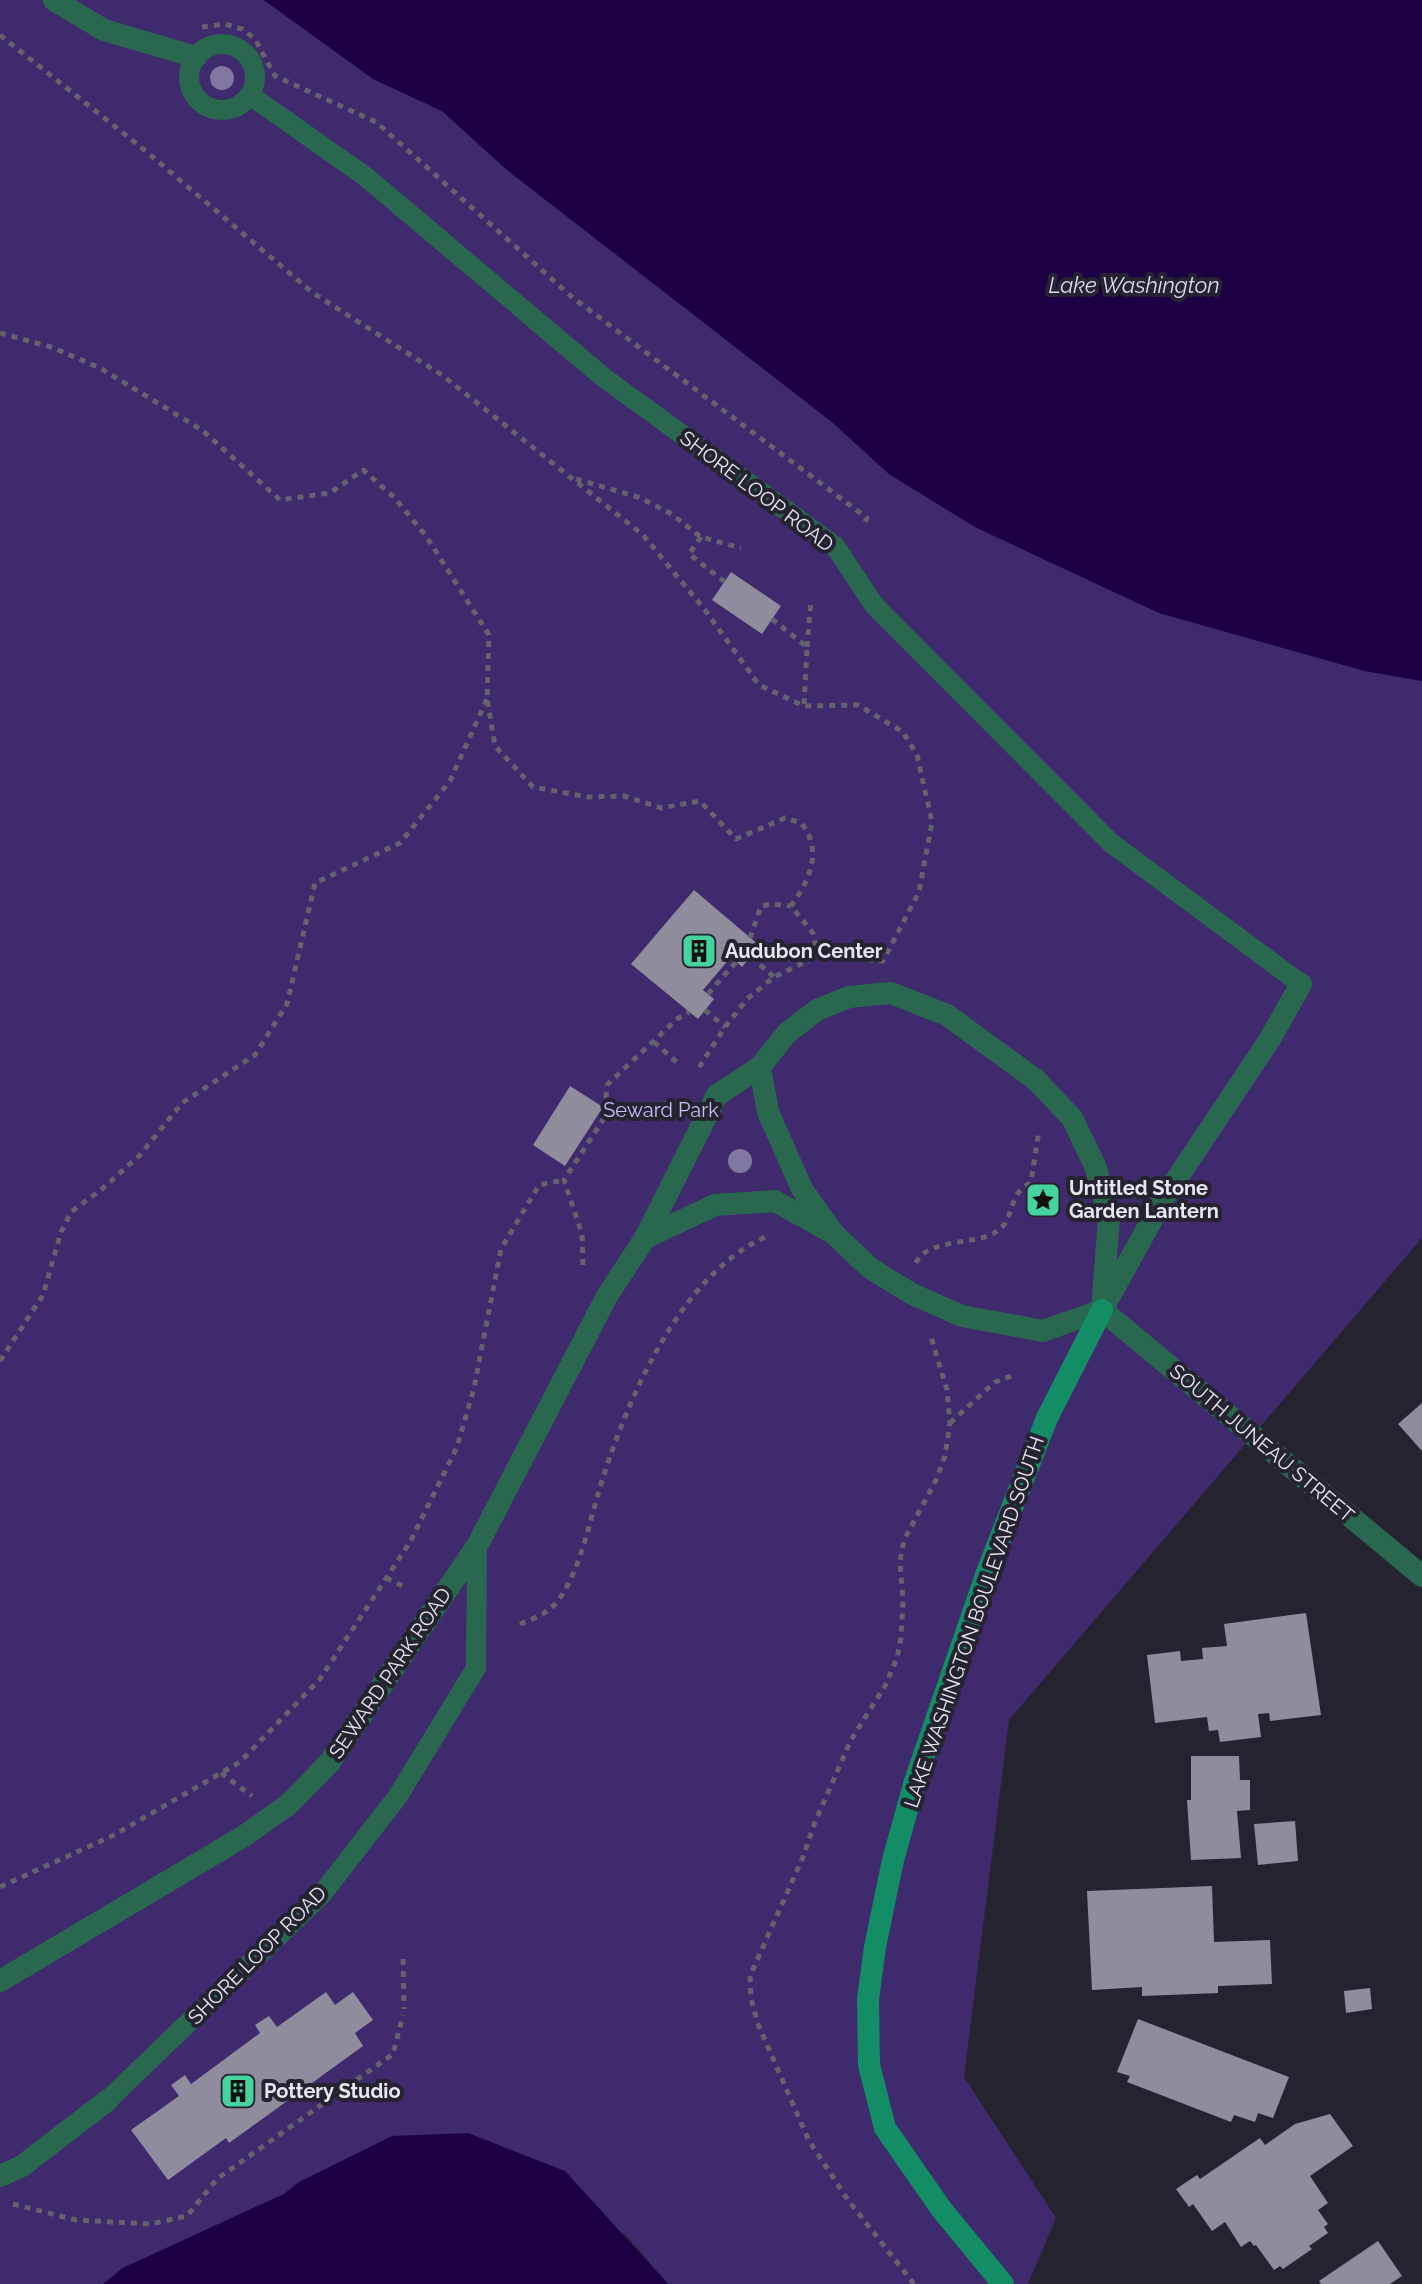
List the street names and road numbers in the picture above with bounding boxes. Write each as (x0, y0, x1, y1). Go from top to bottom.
street label: SHORE LOOP ROAD (676, 426, 838, 556)
street label: SOUTH JUNEAU STREET (1165, 1359, 1359, 1527)
street label: LAKE WASHINGTON BOULEVARD SOUTH (899, 1433, 1049, 1811)
street label: SEWARD PARK ROAD (324, 1583, 456, 1763)
street label: SHORE LOOP ROAD (183, 1881, 331, 2029)

